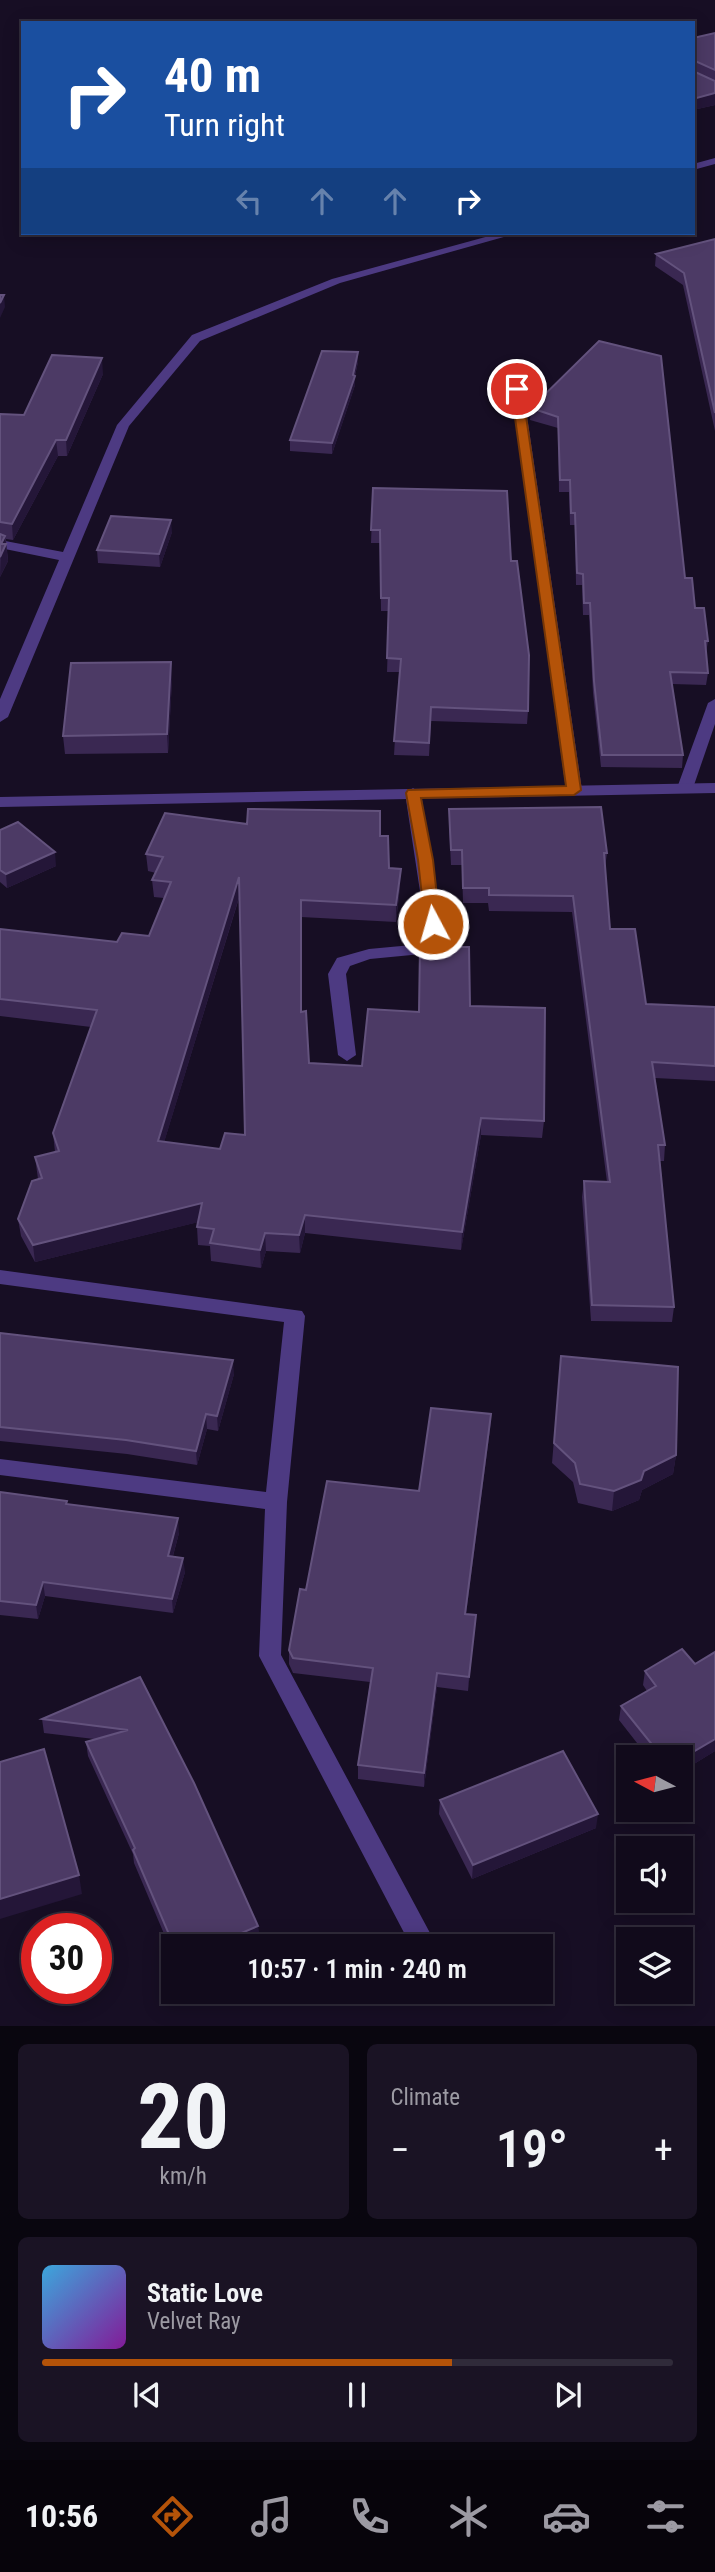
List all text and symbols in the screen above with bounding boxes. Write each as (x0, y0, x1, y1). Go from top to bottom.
text: 40 m (164, 47, 261, 104)
icon: right (49, 49, 140, 140)
text: Turn right (164, 106, 285, 144)
icon: left (230, 182, 268, 220)
icon: ahead (303, 182, 341, 220)
icon: ahead (376, 182, 414, 220)
icon: right (449, 182, 487, 220)
pin (487, 359, 547, 419)
icon: arrive (498, 370, 536, 408)
position arrow (396, 887, 470, 961)
north arrow (616, 1745, 693, 1822)
map controls (616, 1745, 693, 2004)
button: sound (616, 1836, 693, 1913)
speed limit sign: 30 (21, 1913, 112, 2004)
button: layers (616, 1927, 693, 2004)
text: 10:57 · 1 min · 240 m (247, 1954, 467, 1984)
text: 20 (137, 2064, 229, 2170)
text: Climate (391, 2084, 460, 2111)
text: 19° (496, 2119, 568, 2180)
text: − (391, 2128, 410, 2172)
text: + (654, 2128, 673, 2172)
text: km/h (160, 2163, 207, 2190)
text: Static Love (147, 2278, 263, 2308)
text: Velvet Ray (147, 2308, 241, 2335)
icon: previous (128, 2376, 166, 2414)
icon: pause (338, 2376, 376, 2414)
icon: next (549, 2376, 587, 2414)
icon: directions (148, 2492, 197, 2541)
icon: music (247, 2492, 296, 2541)
icon: phone (345, 2492, 394, 2541)
icon: climate (444, 2492, 493, 2541)
icon: car (542, 2492, 591, 2541)
icon: filters (641, 2492, 690, 2541)
text: 10:56 (25, 2497, 98, 2535)

